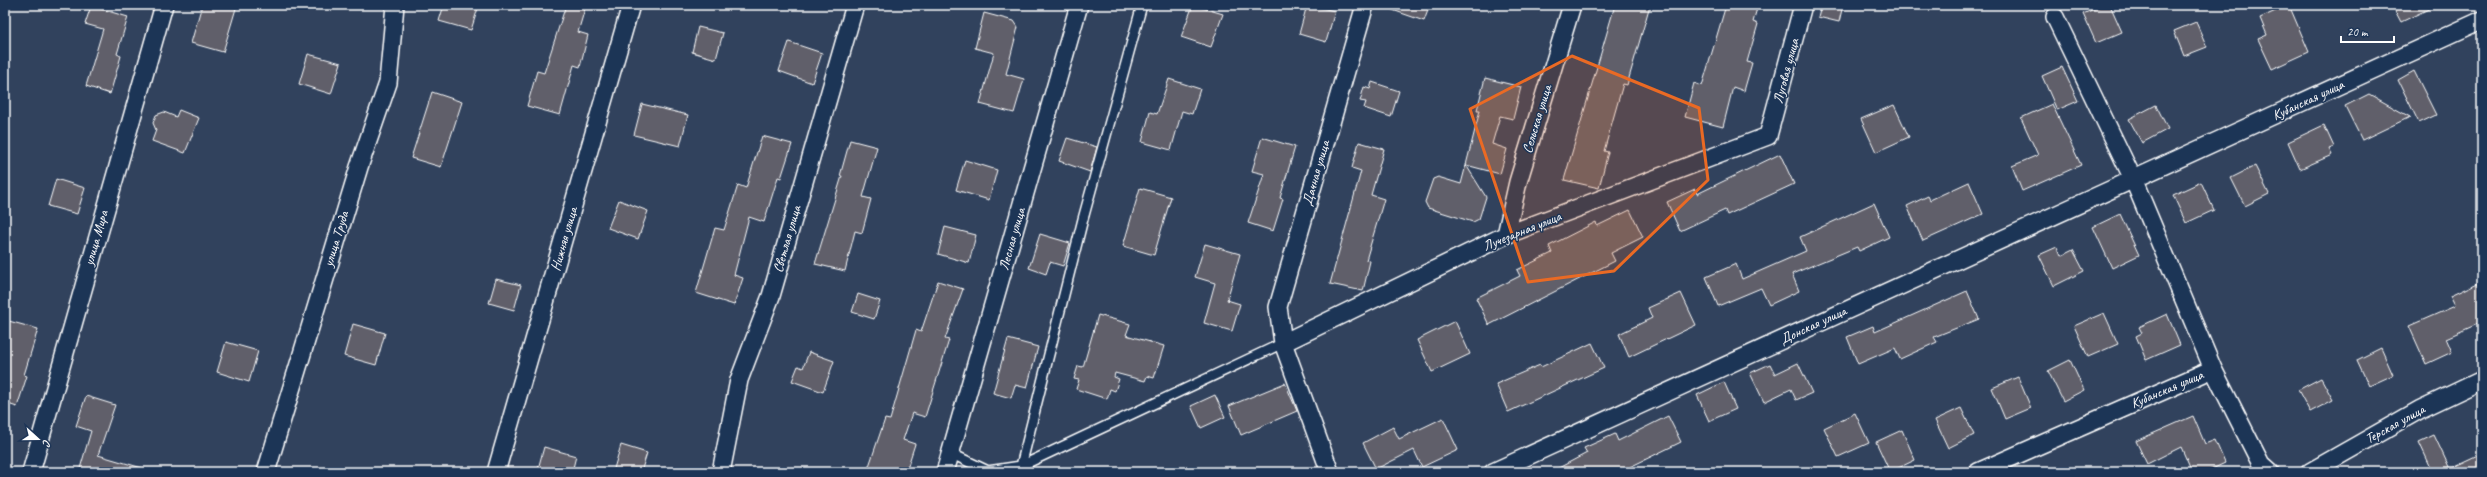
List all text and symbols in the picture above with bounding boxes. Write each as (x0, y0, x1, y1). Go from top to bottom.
scale bar (2341, 18, 2394, 44)
text: 20 m (2347, 24, 2369, 40)
street label: Луговая улица (1769, 36, 1803, 105)
street label: Кубанская улица (2269, 76, 2347, 124)
street label: Сельская улица (1519, 82, 1556, 155)
street label: Дачная улица (1299, 137, 1334, 208)
street label: Светлая улица (769, 202, 805, 274)
street label: Нижняя улица (547, 204, 582, 273)
street label: Лесная улица (995, 205, 1029, 272)
street label: улица Мира (80, 207, 112, 268)
street label: Лучезарная улица (1480, 207, 1565, 254)
street label: улица Труда (319, 208, 353, 270)
street label: Донская улица (1777, 302, 1850, 348)
street label: Кубанская улица (2128, 366, 2207, 412)
street label: Терская улица (2362, 400, 2429, 447)
north arrow (18, 419, 58, 459)
text: С (39, 438, 55, 449)

